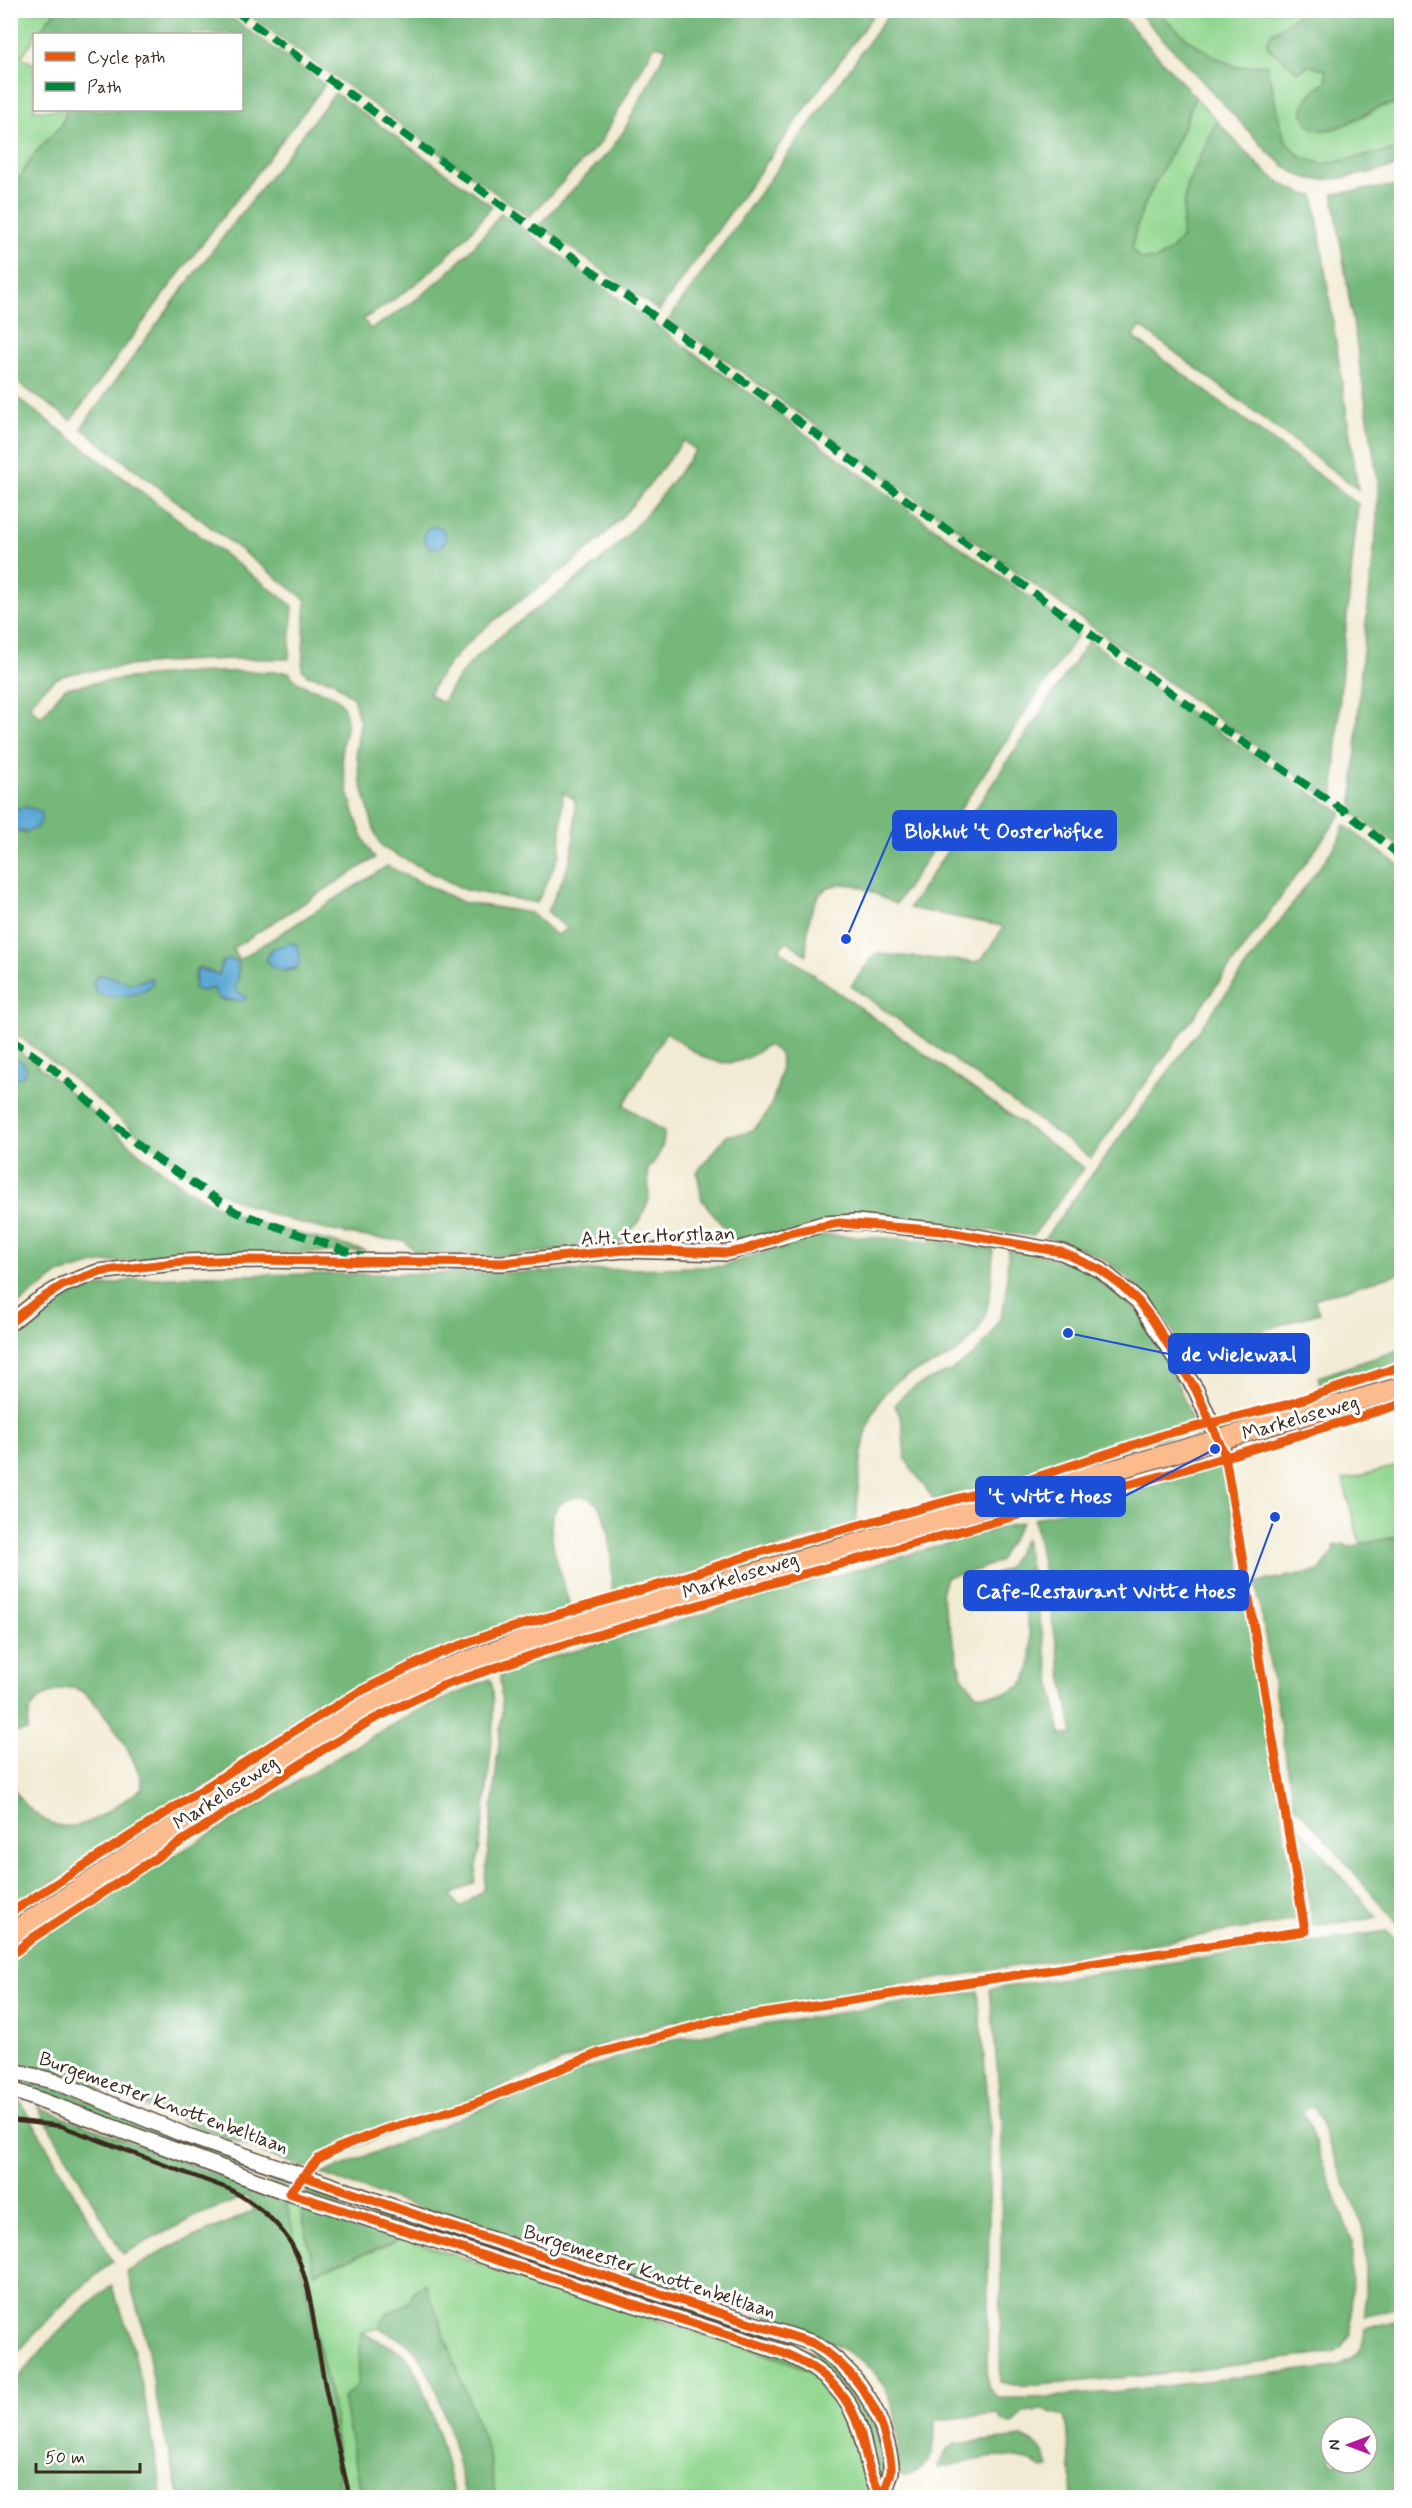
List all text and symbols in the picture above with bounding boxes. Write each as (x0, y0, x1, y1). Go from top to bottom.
legend (33, 33, 243, 111)
text: Cycle path (87, 46, 165, 70)
text: Path (87, 76, 122, 100)
callout: Blokhut 't Oosterhöfke (893, 811, 1116, 850)
text: Blokhut 't Oosterhöfke (904, 818, 1104, 846)
street label: A.H. ter Horstlaan (580, 1220, 736, 1253)
callout: de Wielewaal (1169, 1334, 1309, 1373)
text: de Wielewaal (1182, 1341, 1296, 1369)
street label: Markeloseweg (1239, 1389, 1362, 1448)
callout: 't Witte Hoes (976, 1477, 1125, 1516)
text: 't Witte Hoes (988, 1483, 1113, 1511)
street label: Markeloseweg (679, 1546, 802, 1607)
callout: Cafe-Restaurant Witte Hoes (964, 1571, 1248, 1610)
text: Cafe-Restaurant Witte Hoes (976, 1578, 1237, 1606)
street label: Markeloseweg (168, 1749, 283, 1837)
street label: Burgemeester Knottenbeltlaan (35, 2046, 292, 2162)
street label: Burgemeester Knottenbeltlaan (520, 2219, 779, 2327)
north arrow (1319, 2415, 1379, 2475)
scale bar (36, 2436, 140, 2474)
text: N (1325, 2440, 1346, 2450)
text: 50 m (45, 2446, 85, 2470)

